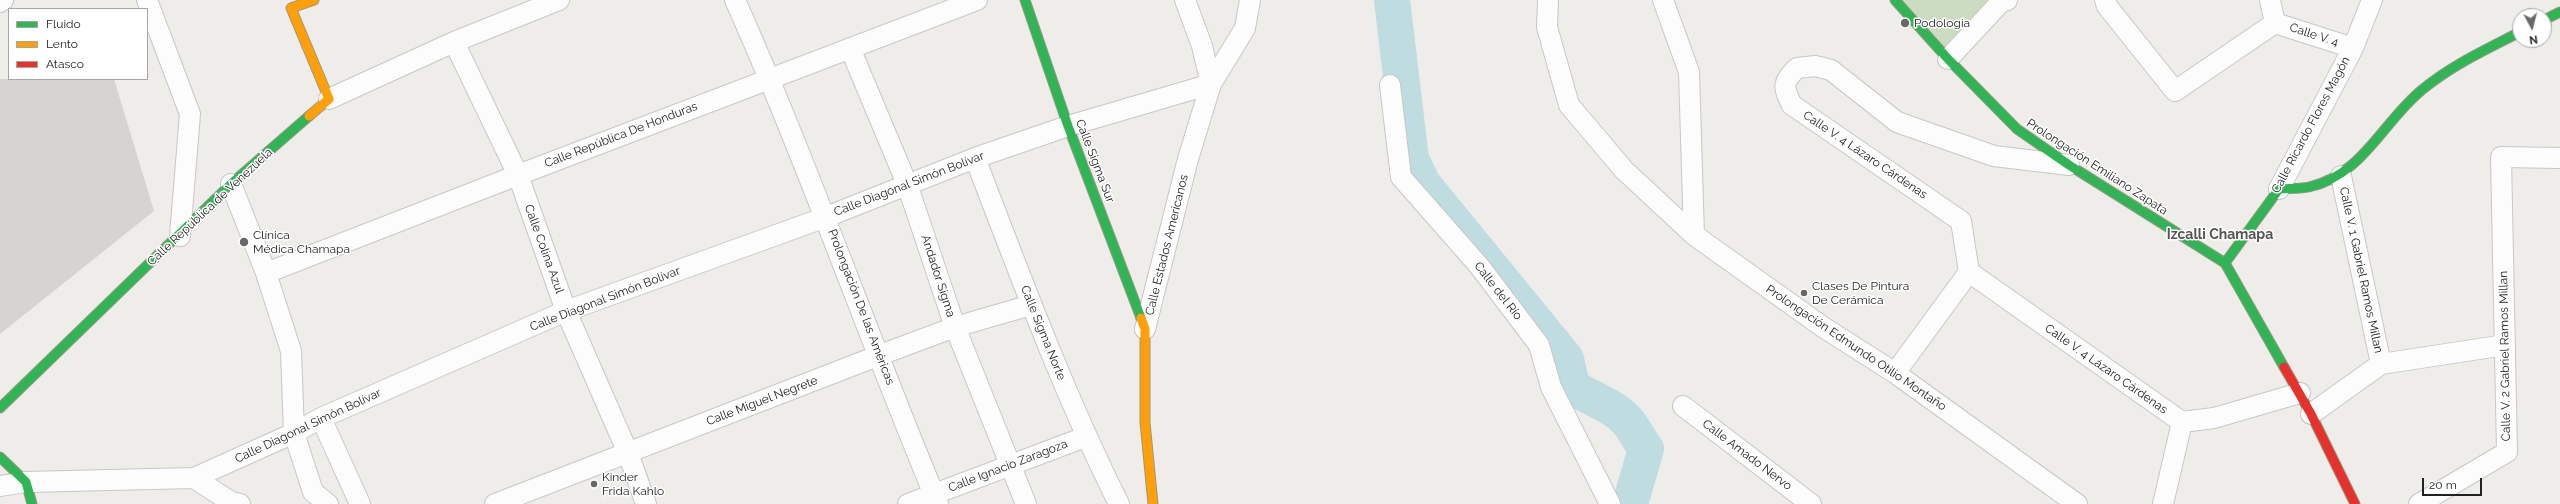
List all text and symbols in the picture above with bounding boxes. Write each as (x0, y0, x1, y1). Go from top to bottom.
legend (8, 8, 148, 80)
north arrow (2512, 8, 2552, 48)
place label: Podologia (1914, 16, 1970, 30)
text: Fluido (46, 17, 81, 31)
marker: Podologia (1899, 17, 1911, 29)
street label: Calle V. 4 (2288, 20, 2340, 50)
text: N (2528, 32, 2538, 46)
text: Lento (46, 37, 78, 51)
street label: Calle Ricardo Flores Magón (2269, 54, 2353, 196)
text: Atasco (46, 57, 84, 71)
street label: Calle República De Honduras (542, 99, 700, 171)
street label: Calle V. 4 Lázaro Cárdenas (1800, 108, 1930, 202)
street label: Prolongación Emiliano Zapata (2024, 116, 2170, 218)
street label: Calle Sigma Sur (1073, 117, 1117, 205)
street label: Calle República de Venezuela (144, 145, 276, 269)
street label: Calle Diagonal Simón Bolívar (832, 149, 986, 219)
street label: Calle Estados Americanos (1143, 173, 1191, 317)
street label: Calle V. 1 Gabriel Ramos Millan (2336, 186, 2386, 354)
street label: Calle Colina Azul (521, 203, 567, 295)
street label: Prolongación De las Américas (825, 227, 897, 387)
district label: Izcalli Chamapa (2167, 227, 2273, 243)
place label: Clínica Médica Chamapa (253, 228, 350, 256)
street label: Andador Sigma (918, 233, 958, 319)
marker: Clínica Médica Chamapa (238, 236, 250, 248)
street label: Calle del Río (1471, 259, 1525, 323)
street label: Calle Diagonal Simón Bolívar (528, 264, 682, 334)
street label: Calle V. 2 Gabriel Ramos Millan (2496, 271, 2514, 441)
place label: Clases De Pintura De Cerámica (1812, 279, 1909, 307)
street label: Prolongación Edmundo Otilio Montaño (1763, 282, 1949, 414)
street label: Calle Sigma Norte (1017, 284, 1069, 382)
marker: Clases De Pintura De Cerámica (1799, 288, 1809, 298)
street label: Calle V. 4 Lázaro Cárdenas (2042, 321, 2170, 417)
street label: Calle Miguel Negrete (704, 373, 820, 429)
street label: Calle Diagonal Simón Bolívar (233, 386, 383, 466)
street label: Calle Amado Nervo (1699, 417, 1795, 493)
street label: Calle Ignacio Zaragoza (946, 437, 1070, 495)
place label: Kinder Frida Kahlo (602, 470, 664, 498)
scale bar (2424, 470, 2484, 496)
text: 20 m (2429, 478, 2457, 492)
marker: Kinder Frida Kahlo (589, 479, 599, 489)

